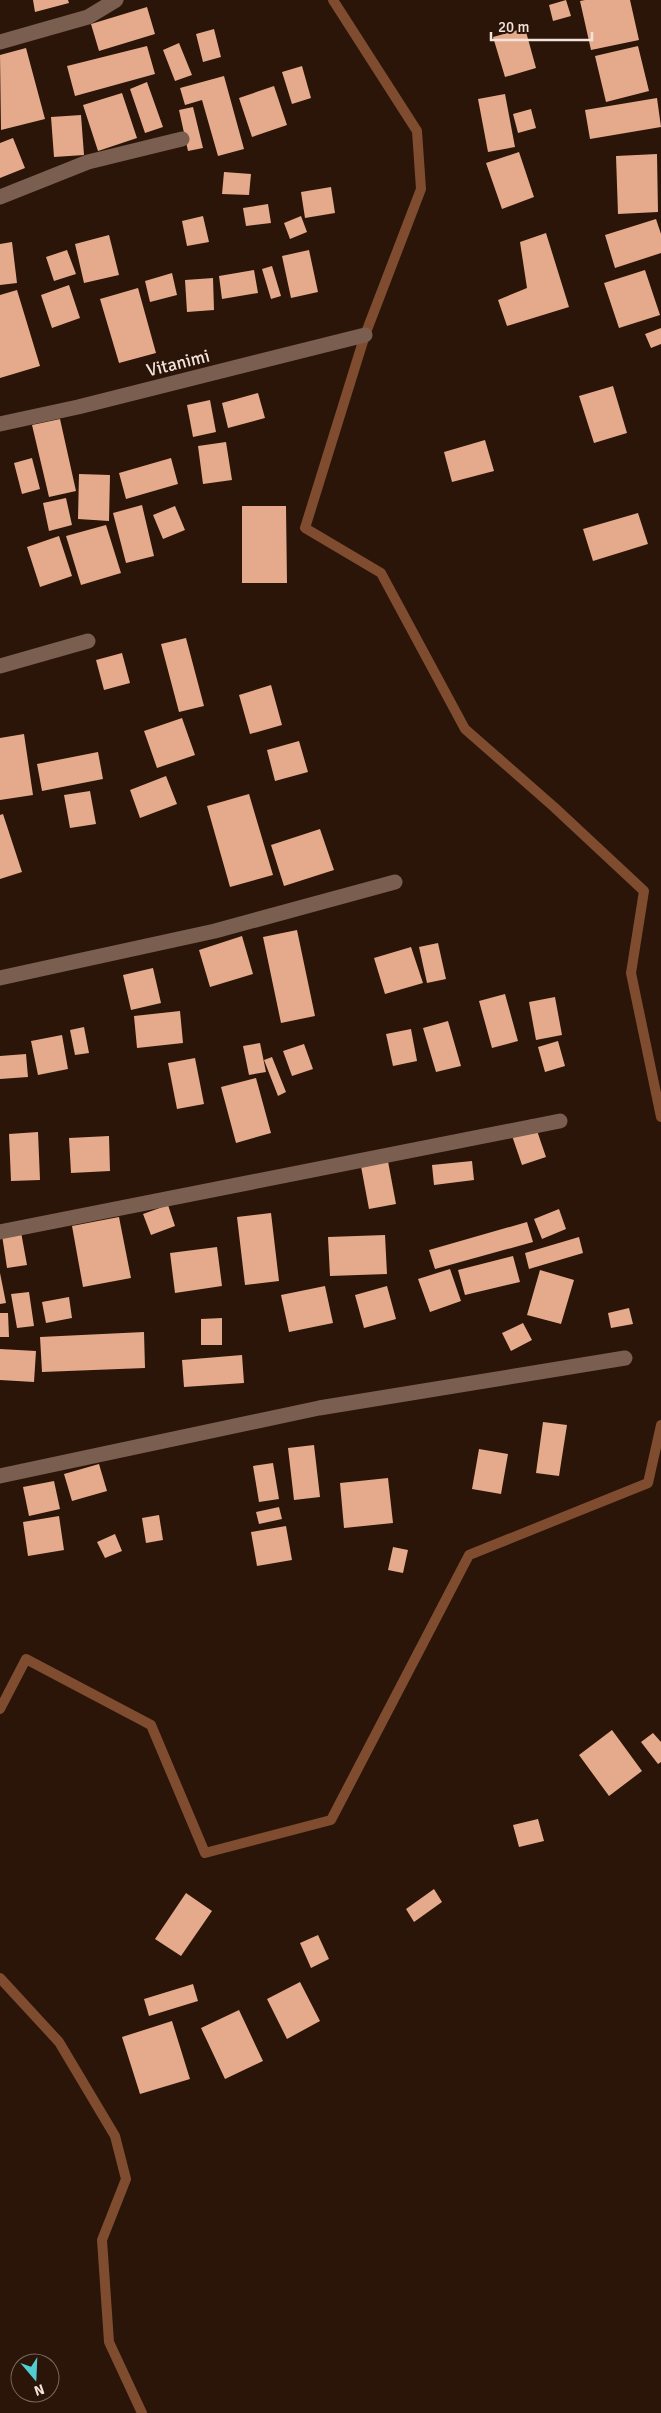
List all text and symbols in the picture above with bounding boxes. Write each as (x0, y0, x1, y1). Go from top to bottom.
scale bar (491, 10, 592, 42)
text: 20 m (498, 18, 529, 36)
street label: Vitanimi (144, 345, 212, 381)
north arrow (10, 2353, 60, 2403)
text: N (32, 2380, 46, 2399)

